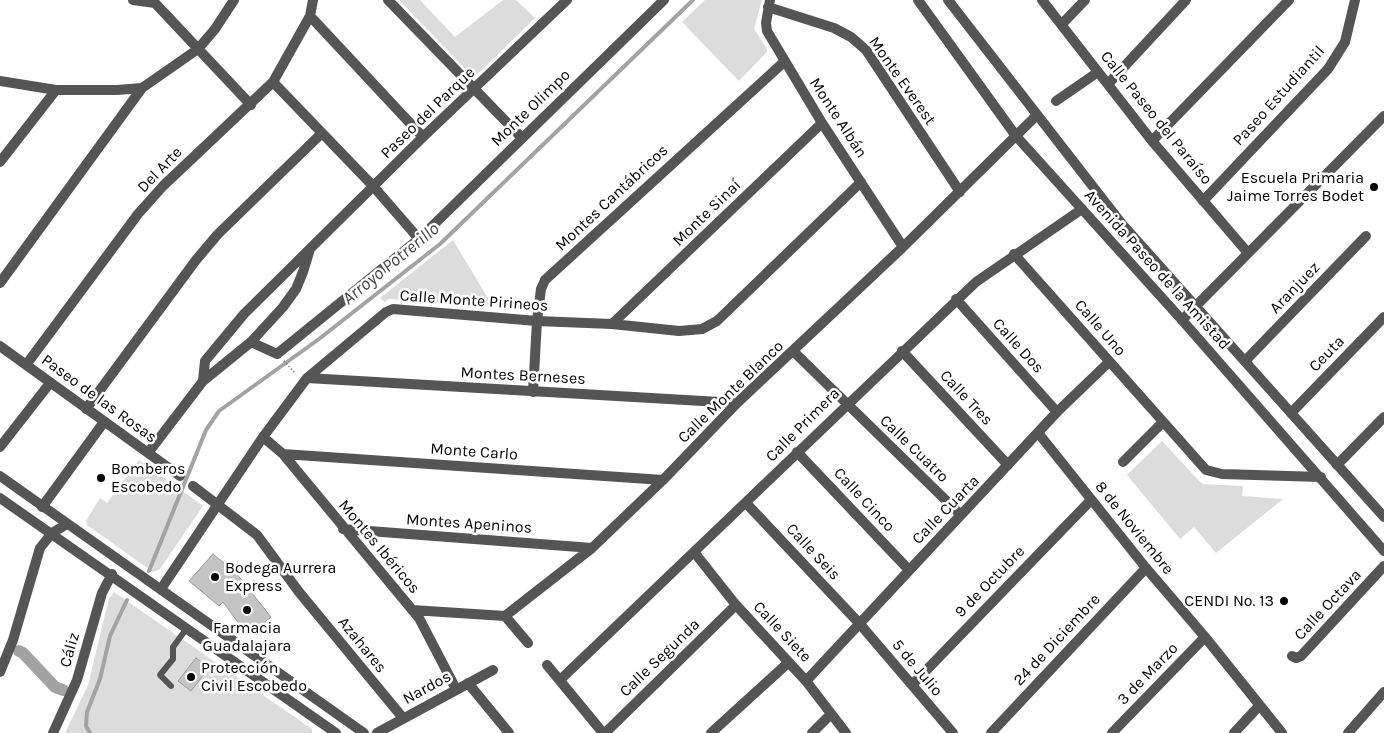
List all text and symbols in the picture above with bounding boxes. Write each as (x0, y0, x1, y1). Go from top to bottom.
street label: Monte Everest (864, 33, 940, 129)
street label: Paseo Estudiantil (1229, 42, 1329, 150)
street label: Calle Paseo del Paraíso (1096, 47, 1216, 189)
street label: Paseo del Parque (377, 63, 479, 163)
street label: Monte Olimpo (487, 65, 575, 151)
street label: Monte Albán (805, 74, 871, 162)
street label: Montes Cantábricos (552, 141, 672, 255)
street label: Del Arte (134, 143, 186, 197)
place label: Escuela Primaria Jaime Torres Bodet (1227, 168, 1364, 206)
street label: Monte Sinaí (669, 176, 745, 250)
marker: Escuela Primaria Jaime Torres Bodet (1368, 181, 1380, 193)
street label: Avenida Paseo de la Amistad (1080, 186, 1234, 354)
water label: Arroyo Potrerillo (338, 218, 444, 310)
street label: Aranjuez (1266, 258, 1324, 318)
street label: Calle Monte Pirineos (399, 286, 549, 316)
street label: Calle Uno (1070, 296, 1130, 360)
street label: Calle Dos (988, 315, 1048, 377)
street label: Ceuta (1305, 332, 1349, 376)
street label: Calle Monte Blanco (674, 337, 788, 447)
street label: Paseo de las Rosas (38, 351, 160, 447)
street label: Montes Berneses (460, 363, 586, 389)
street label: Calle Tres (936, 366, 996, 430)
street label: Calle Primera (762, 384, 844, 466)
street label: Calle Cuatro (876, 411, 952, 487)
street label: Monte Carlo (430, 439, 518, 465)
place label: Bomberos Escobedo (111, 459, 185, 497)
street label: Calle Cinco (829, 464, 899, 536)
street label: Calle Cuarta (908, 471, 984, 549)
marker: Bomberos Escobedo (95, 472, 107, 484)
street label: 8 de Noviembre (1091, 478, 1177, 578)
street label: Montes Ibéricos (334, 496, 424, 598)
street label: Montes Apeninos (405, 510, 533, 538)
street label: Calle Seis (782, 520, 844, 584)
street label: 9 de Octubre (951, 542, 1029, 622)
place label: Bodega Aurrera Express (225, 558, 336, 596)
street label: Calle Octava (1290, 566, 1366, 644)
marker: Bodega Aurrera Express (209, 571, 221, 583)
street label: 24 de Diciembre (1010, 590, 1104, 690)
place label: CENDI No. 13 (1184, 591, 1274, 611)
marker: CENDI No. 13 (1278, 595, 1290, 607)
street label: Calle Siete (749, 597, 815, 667)
marker: Farmacia Guadalajara (241, 604, 253, 616)
street label: Azahares (334, 613, 390, 677)
street label: Calle Segunda (616, 615, 704, 701)
place label: Farmacia Guadalajara (203, 618, 291, 656)
street label: Cáliz (56, 630, 84, 670)
street label: 5 de Julio (888, 636, 946, 700)
street label: 3 de Marzo (1114, 639, 1182, 709)
place label: Protección Civil Escobedo (201, 658, 307, 696)
street label: Nardos (400, 667, 454, 709)
marker: Protección Civil Escobedo (185, 671, 197, 683)

